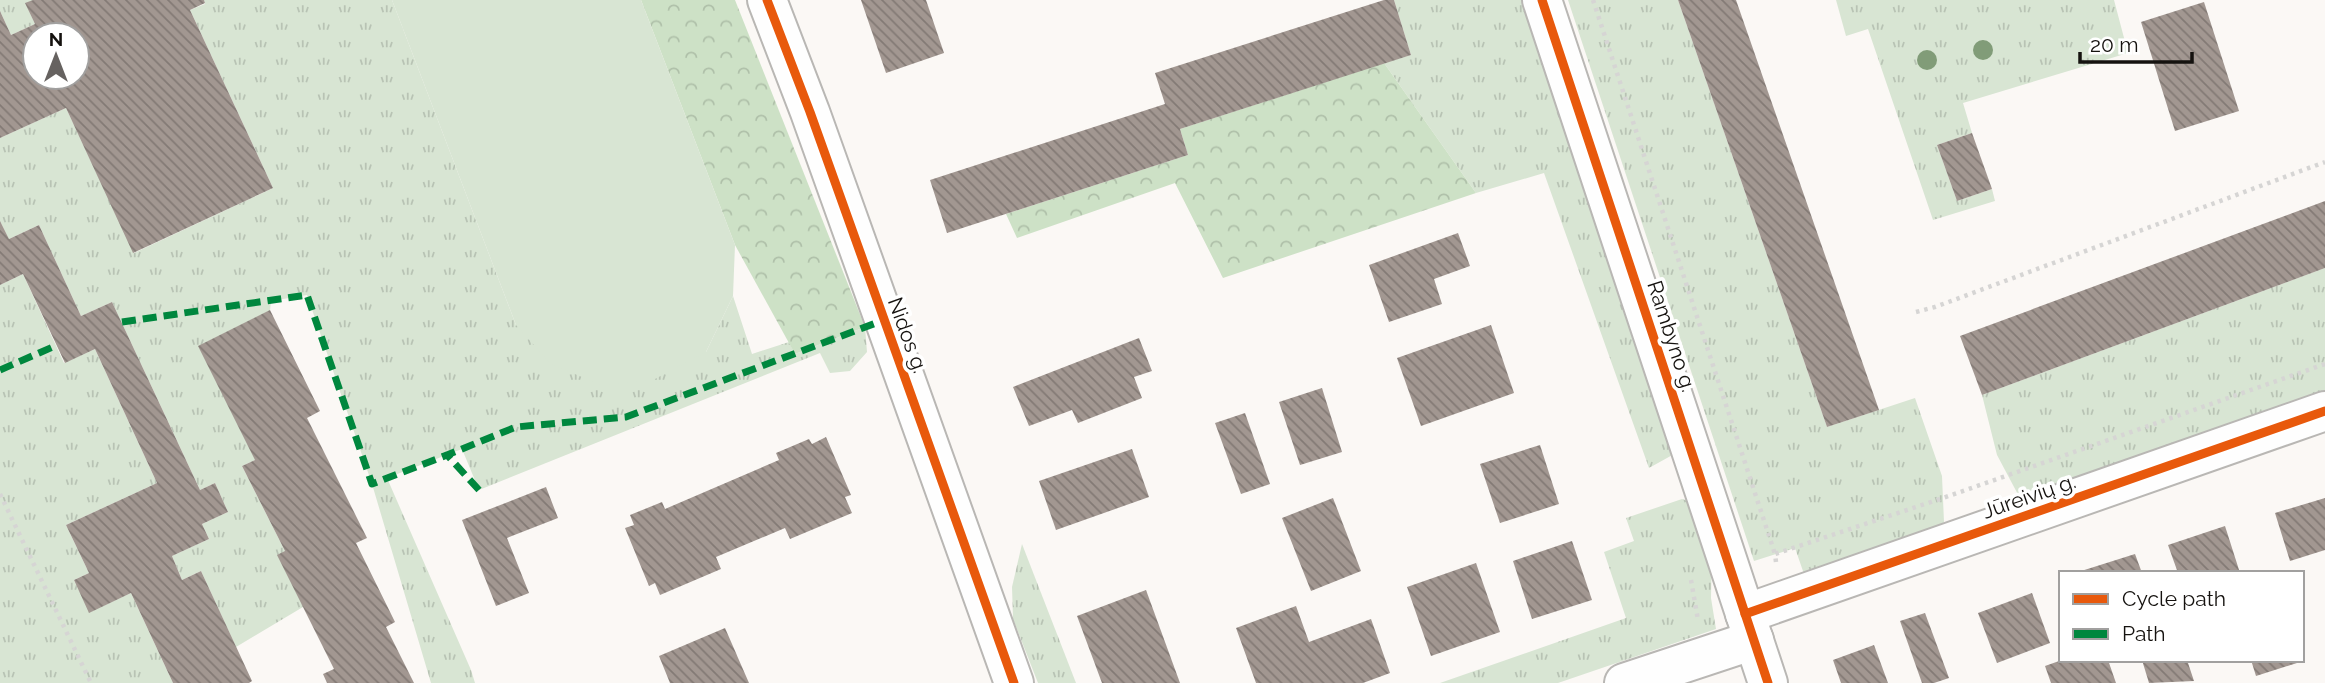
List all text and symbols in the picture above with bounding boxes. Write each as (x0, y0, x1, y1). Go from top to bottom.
north arrow (21, 21, 91, 91)
scale bar (2080, 21, 2192, 65)
text: N (49, 28, 63, 50)
text: 20 m (2090, 32, 2138, 57)
street label: Rambyno g. (1642, 277, 1702, 395)
street label: Nidos g. (883, 294, 933, 376)
street label: Jūreivių g. (1979, 468, 2079, 524)
legend (2059, 571, 2304, 662)
text: Cycle path (2122, 586, 2226, 611)
text: Path (2122, 621, 2166, 646)

